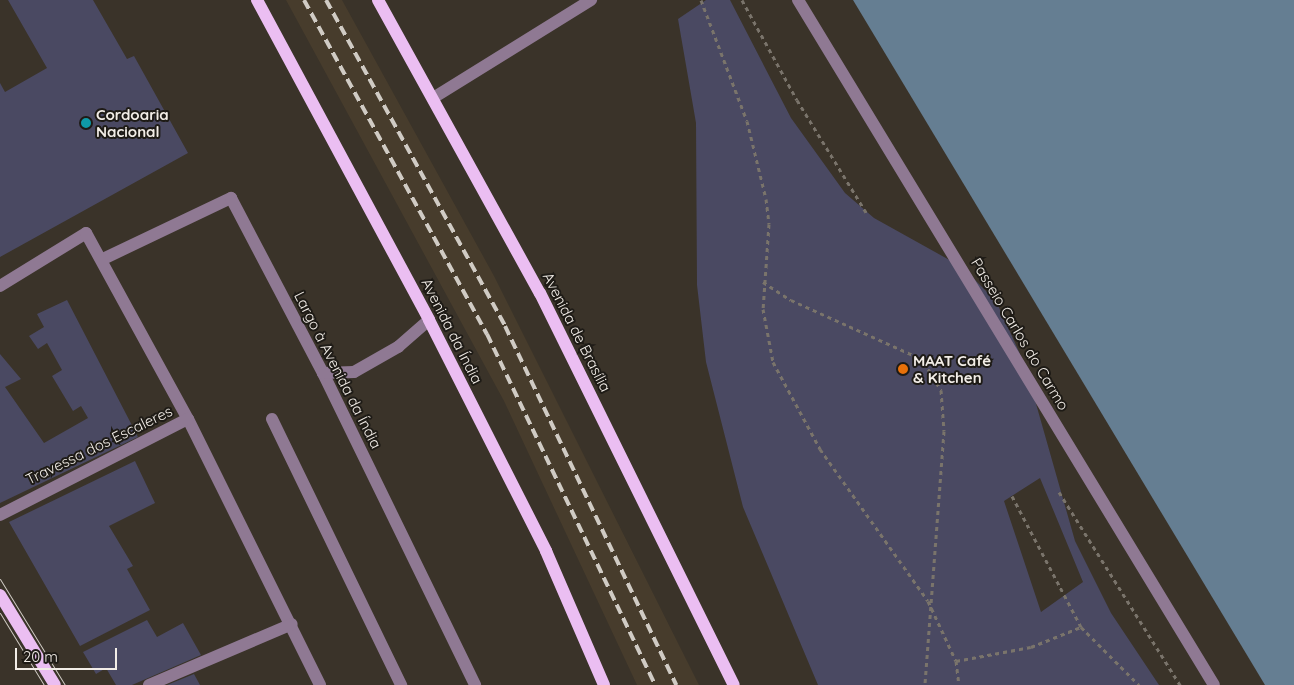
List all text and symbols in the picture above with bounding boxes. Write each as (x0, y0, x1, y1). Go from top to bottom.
place label: Cordoaria Nacional (96, 105, 169, 140)
marker: Cordoaria Nacional (80, 117, 92, 129)
street label: Passeio Carlos do Carmo (967, 255, 1073, 413)
street label: Avenida de Brasília (539, 269, 615, 395)
street label: Avenida da Índia (418, 275, 486, 387)
street label: Largo à Avenida da Índia (291, 288, 385, 452)
place label: MAAT Café & Kitchen (913, 351, 991, 386)
marker: MAAT Café & Kitchen (897, 363, 909, 375)
street label: Travessa dos Escaleres (23, 402, 175, 488)
scale bar (18, 638, 120, 670)
text: 20 m (23, 647, 58, 666)

